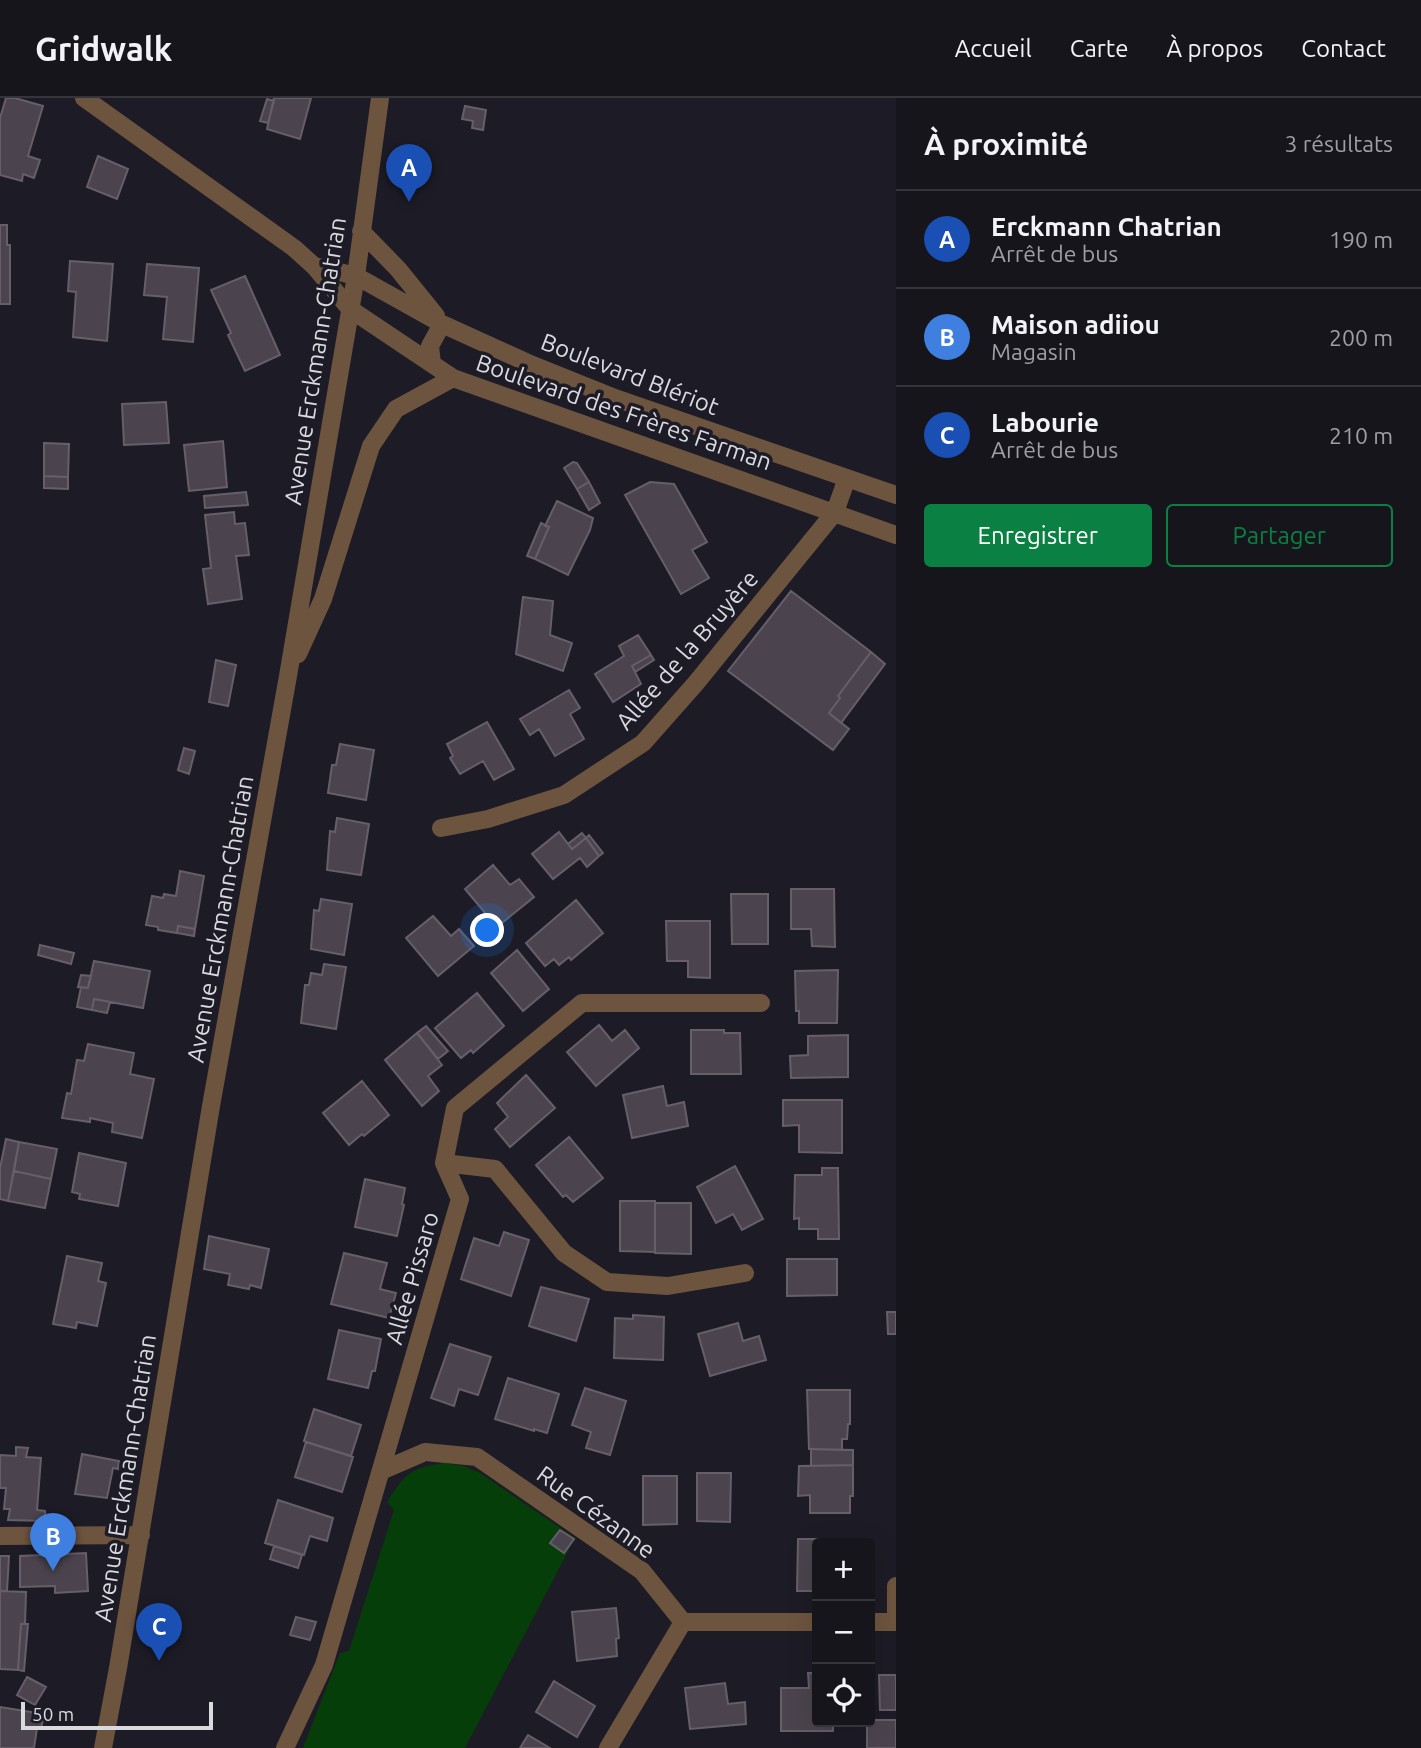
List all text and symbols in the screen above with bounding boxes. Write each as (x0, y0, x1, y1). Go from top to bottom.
text: Gridwalk (35, 30, 172, 67)
text: Accueil (955, 35, 1032, 62)
text: Carte (1070, 35, 1129, 62)
text: À propos (1167, 35, 1263, 62)
text: Contact (1301, 35, 1386, 62)
text: À proximité (924, 127, 1088, 161)
text: 3 résultats (1284, 131, 1393, 156)
pin: A (386, 144, 432, 202)
text: Erckmann Chatrian (991, 212, 1222, 241)
street label: Avenue Erckmann-Chatrian (279, 215, 351, 507)
text: A (939, 227, 955, 252)
text: 190 m (1329, 227, 1393, 252)
text: Arrêt de bus (991, 241, 1118, 266)
text: Maison adiiou (991, 310, 1160, 339)
text: B (939, 325, 955, 350)
text: 200 m (1329, 325, 1393, 350)
street label: Boulevard Blériot (537, 328, 723, 421)
text: Magasin (991, 339, 1077, 364)
street label: Boulevard des Frères Farman (473, 349, 775, 475)
text: Labourie (991, 408, 1099, 437)
text: C (940, 423, 954, 448)
text: 210 m (1329, 423, 1393, 448)
text: Arrêt de bus (991, 437, 1118, 462)
button: Enregistrer (924, 504, 1152, 567)
button: Partager (1166, 504, 1393, 567)
street label: Allée de la Bruyère (610, 565, 764, 735)
street label: Avenue Erckmann-Chatrian (181, 773, 259, 1065)
your location (470, 913, 504, 947)
street label: Allée Pissaro (380, 1209, 444, 1347)
street label: Avenue Erckmann-Chatrian (89, 1332, 161, 1624)
street label: Rue Cézanne (532, 1460, 660, 1564)
pin: B (30, 1513, 76, 1571)
map controls (812, 1538, 875, 1727)
button: + (812, 1538, 875, 1601)
button: − (812, 1601, 875, 1664)
pin: C (136, 1603, 182, 1661)
button: locate (812, 1664, 875, 1727)
scale bar (21, 1699, 214, 1731)
text: 50 m (32, 1703, 74, 1725)

